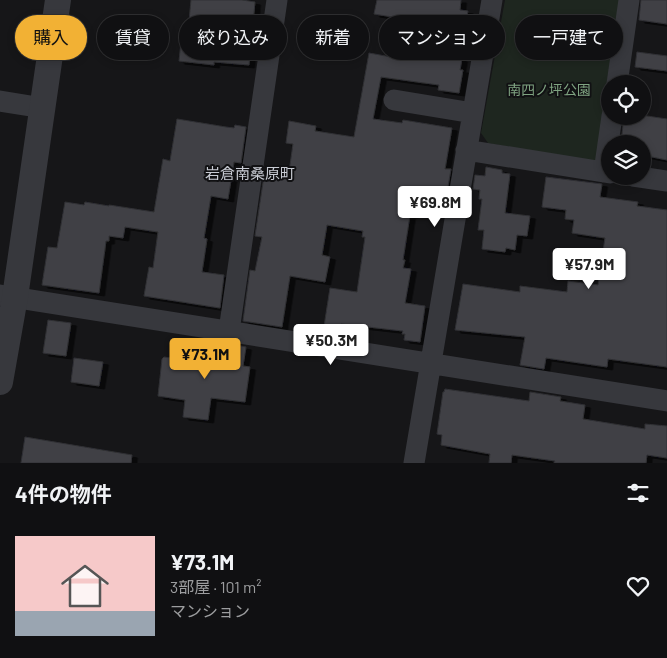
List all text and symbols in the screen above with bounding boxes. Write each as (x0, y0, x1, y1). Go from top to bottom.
chip: 購入 (15, 15, 87, 60)
chip: 賃貸 (97, 15, 169, 60)
chip: 絞り込み (179, 15, 287, 60)
chip: 新着 (297, 15, 369, 60)
chip: マンション (379, 15, 505, 60)
chip: 一戸建て (515, 15, 623, 60)
map controls (601, 75, 651, 185)
button: locate (601, 75, 651, 125)
park label: 南四ノ坪公園 (507, 81, 591, 98)
button: layers (601, 135, 651, 185)
district label: 岩倉南桑原町 (205, 164, 295, 182)
pin: ¥69.8M (394, 186, 476, 228)
text: ¥69.8M (409, 192, 461, 211)
pin: ¥57.9M (548, 248, 630, 290)
text: ¥57.9M (564, 254, 614, 273)
pin: ¥50.3M (290, 324, 372, 366)
text: ¥50.3M (304, 330, 358, 349)
pin: ¥73.1M (164, 338, 246, 380)
text: ¥73.1M (181, 344, 229, 363)
icon: filters (624, 479, 652, 507)
text: 4件の物件 (15, 481, 112, 506)
text: ¥73.1M (170, 549, 234, 574)
icon: home (55, 556, 115, 616)
icon: heart (624, 572, 652, 600)
text: 3部屋 · 101 m² (170, 577, 261, 596)
text: マンション (170, 601, 250, 620)

